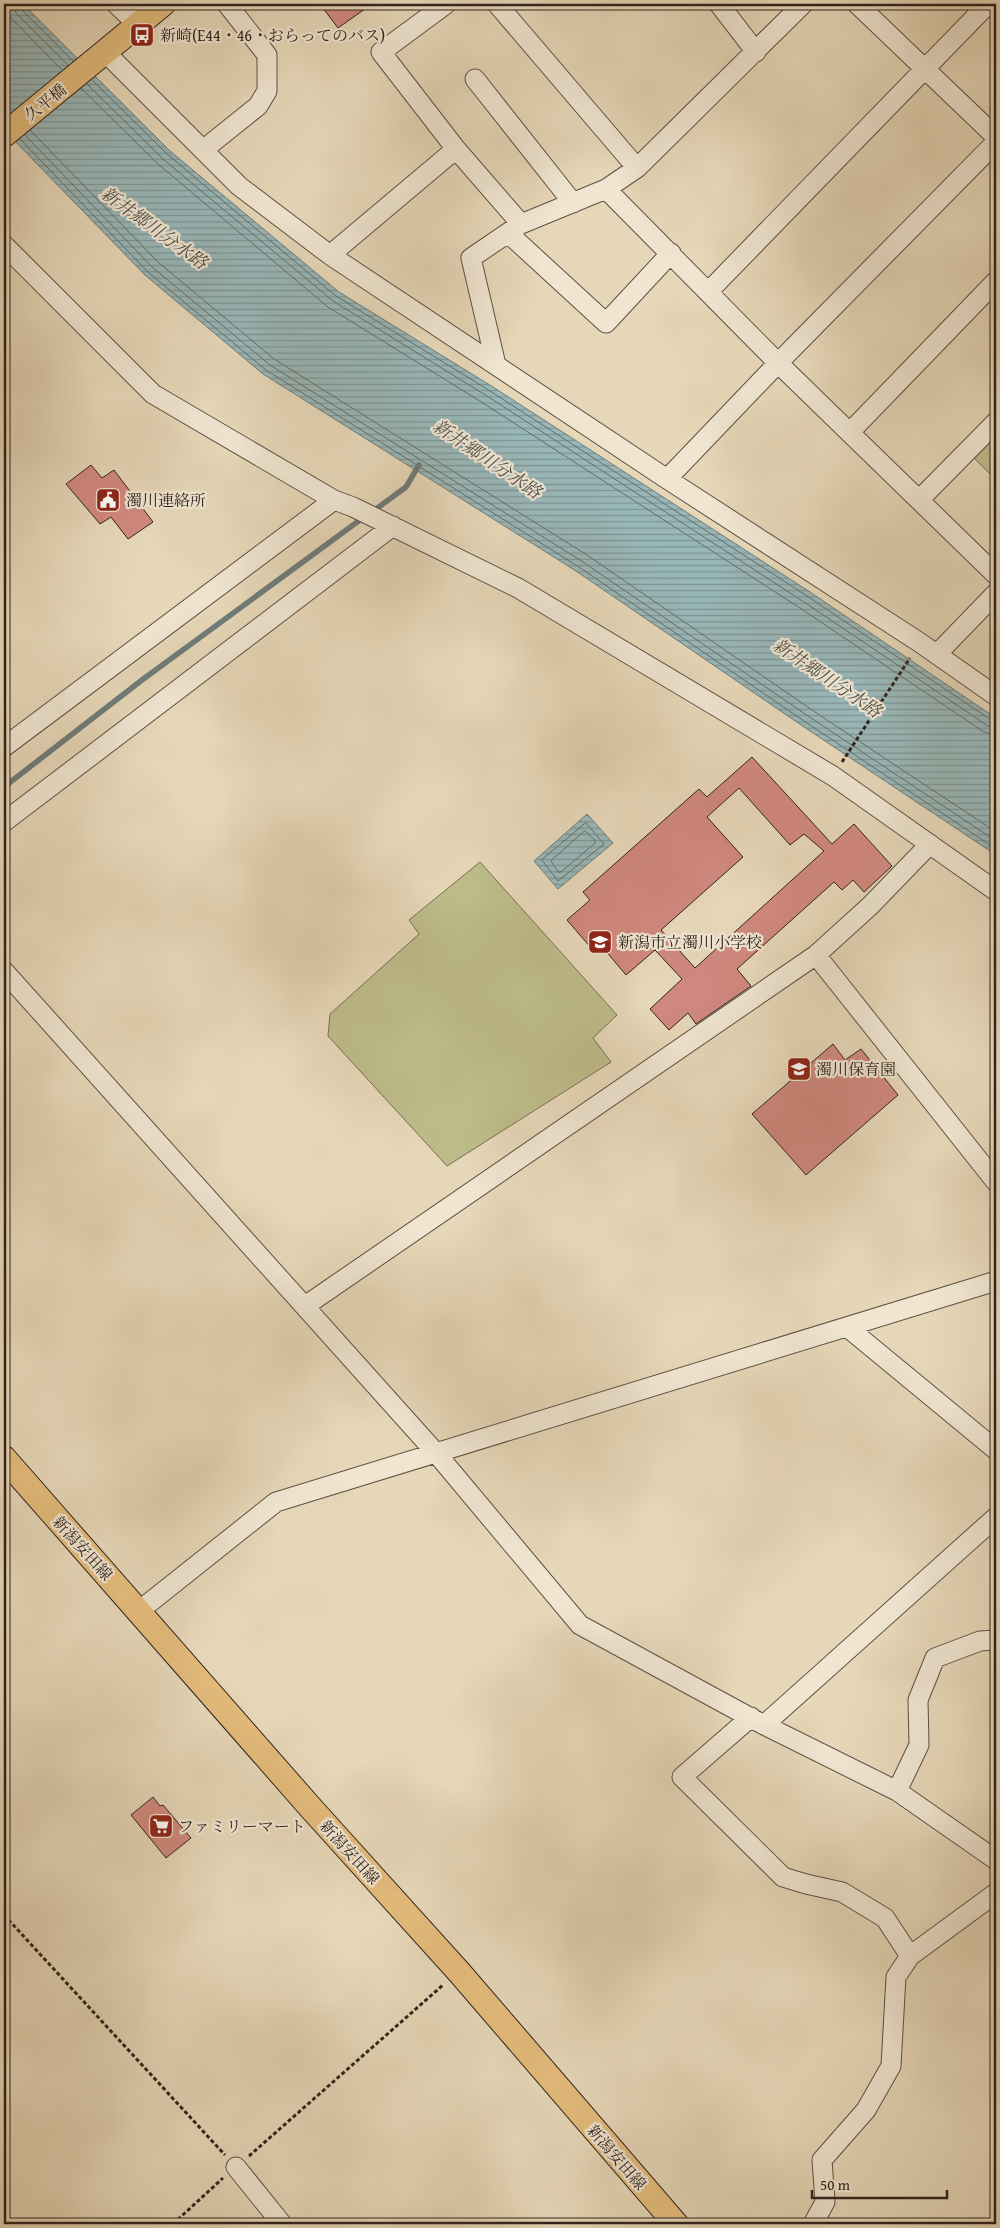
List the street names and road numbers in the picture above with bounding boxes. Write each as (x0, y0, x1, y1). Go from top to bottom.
street label: 久平橋 (19, 78, 71, 126)
street label: 新潟安田線 (47, 1510, 119, 1586)
street label: 新潟安田線 (314, 1814, 386, 1890)
street label: 新潟安田線 (582, 2119, 652, 2195)

